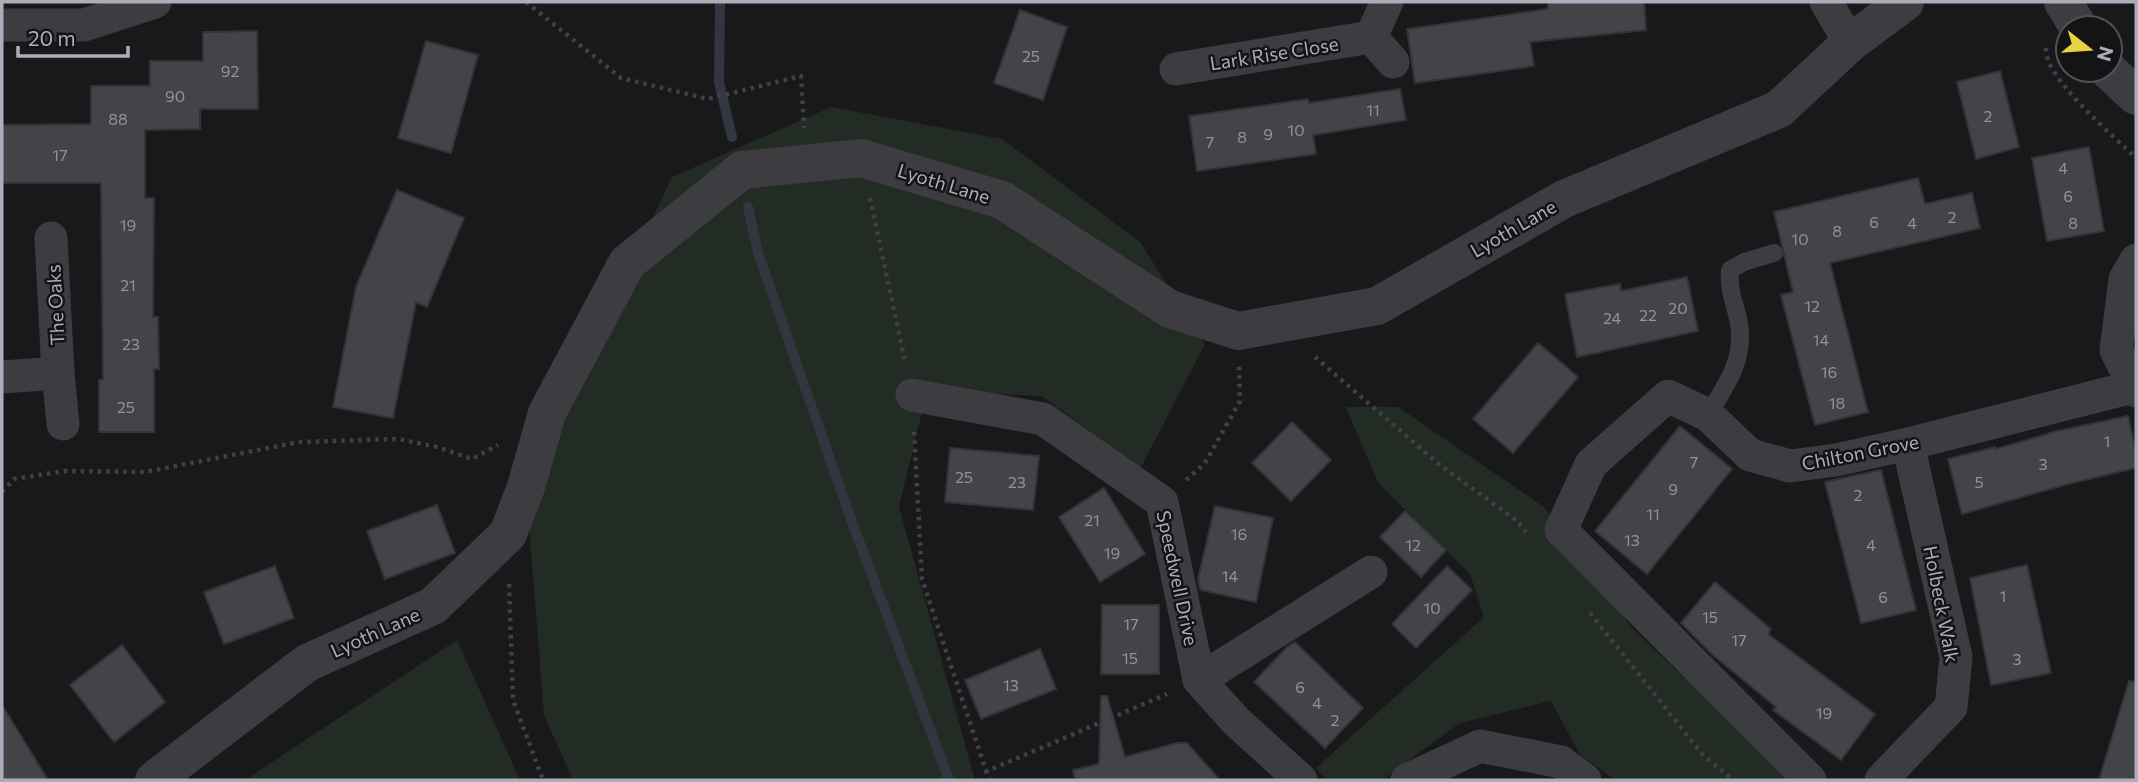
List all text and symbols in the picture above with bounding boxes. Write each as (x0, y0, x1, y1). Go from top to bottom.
scale bar (18, 14, 128, 58)
north arrow (2054, 14, 2124, 84)
text: 20 m (28, 25, 76, 50)
street label: Lark Rise Close (1208, 31, 1340, 75)
text: N (2093, 44, 2119, 64)
house number: 25 (1022, 46, 1040, 65)
house number: 92 (221, 61, 239, 80)
house number: 90 (165, 86, 185, 105)
house number: 11 (1366, 100, 1380, 119)
house number: 2 (1984, 106, 1993, 125)
house number: 88 (108, 109, 128, 128)
house number: 10 (1287, 120, 1305, 139)
house number: 9 (1263, 124, 1273, 143)
house number: 8 (1237, 127, 1247, 146)
house number: 7 (1206, 132, 1214, 151)
house number: 17 (52, 145, 68, 164)
street label: Lyoth Lane (895, 158, 993, 208)
house number: 4 (2058, 158, 2068, 177)
house number: 6 (2063, 186, 2073, 205)
street label: Lyoth Lane (1466, 194, 1560, 262)
house number: 2 (1948, 207, 1957, 226)
house number: 6 (1869, 212, 1879, 231)
house number: 4 (1907, 213, 1917, 232)
house number: 8 (2068, 213, 2078, 232)
house number: 19 (120, 215, 136, 234)
house number: 8 (1832, 221, 1842, 240)
house number: 10 (1791, 229, 1809, 248)
street label: The Oaks (41, 264, 69, 346)
house number: 21 (120, 275, 136, 294)
house number: 12 (1804, 296, 1820, 315)
house number: 20 (1668, 298, 1688, 317)
house number: 22 (1639, 305, 1657, 324)
house number: 24 (1603, 308, 1621, 327)
house number: 14 (1813, 330, 1830, 349)
house number: 23 (122, 334, 140, 353)
house number: 16 (1821, 362, 1837, 381)
house number: 18 (1829, 393, 1845, 412)
house number: 25 (117, 397, 135, 416)
street label: Chilton Grove (1800, 429, 1920, 475)
house number: 1 (2104, 431, 2110, 450)
house number: 7 (1690, 452, 1698, 471)
house number: 3 (2038, 454, 2048, 473)
house number: 25 (955, 467, 973, 486)
house number: 23 (1008, 472, 1026, 491)
house number: 5 (1974, 472, 1984, 491)
house number: 9 (1668, 479, 1678, 498)
house number: 2 (1854, 485, 1863, 504)
house number: 11 (1646, 504, 1660, 523)
street label: Speedwell Drive (1152, 508, 1204, 648)
house number: 21 (1084, 510, 1100, 529)
house number: 16 (1231, 524, 1247, 543)
house number: 13 (1624, 530, 1640, 549)
house number: 12 (1405, 535, 1421, 554)
house number: 4 (1866, 535, 1876, 554)
house number: 19 (1104, 543, 1120, 562)
street label: Holbeck Walk (1919, 544, 1965, 664)
house number: 14 (1222, 566, 1239, 585)
house number: 1 (2000, 586, 2006, 605)
house number: 6 (1878, 587, 1888, 606)
house number: 10 (1423, 598, 1441, 617)
street label: Lyoth Lane (327, 602, 423, 662)
house number: 15 (1702, 607, 1718, 626)
house number: 17 (1123, 614, 1139, 633)
house number: 17 (1731, 630, 1747, 649)
house number: 15 (1122, 648, 1138, 667)
house number: 3 (2012, 649, 2022, 668)
house number: 13 (1003, 675, 1019, 694)
house number: 6 (1295, 677, 1305, 696)
house number: 4 (1312, 693, 1322, 712)
house number: 19 (1816, 703, 1832, 722)
house number: 2 (1331, 710, 1340, 729)

